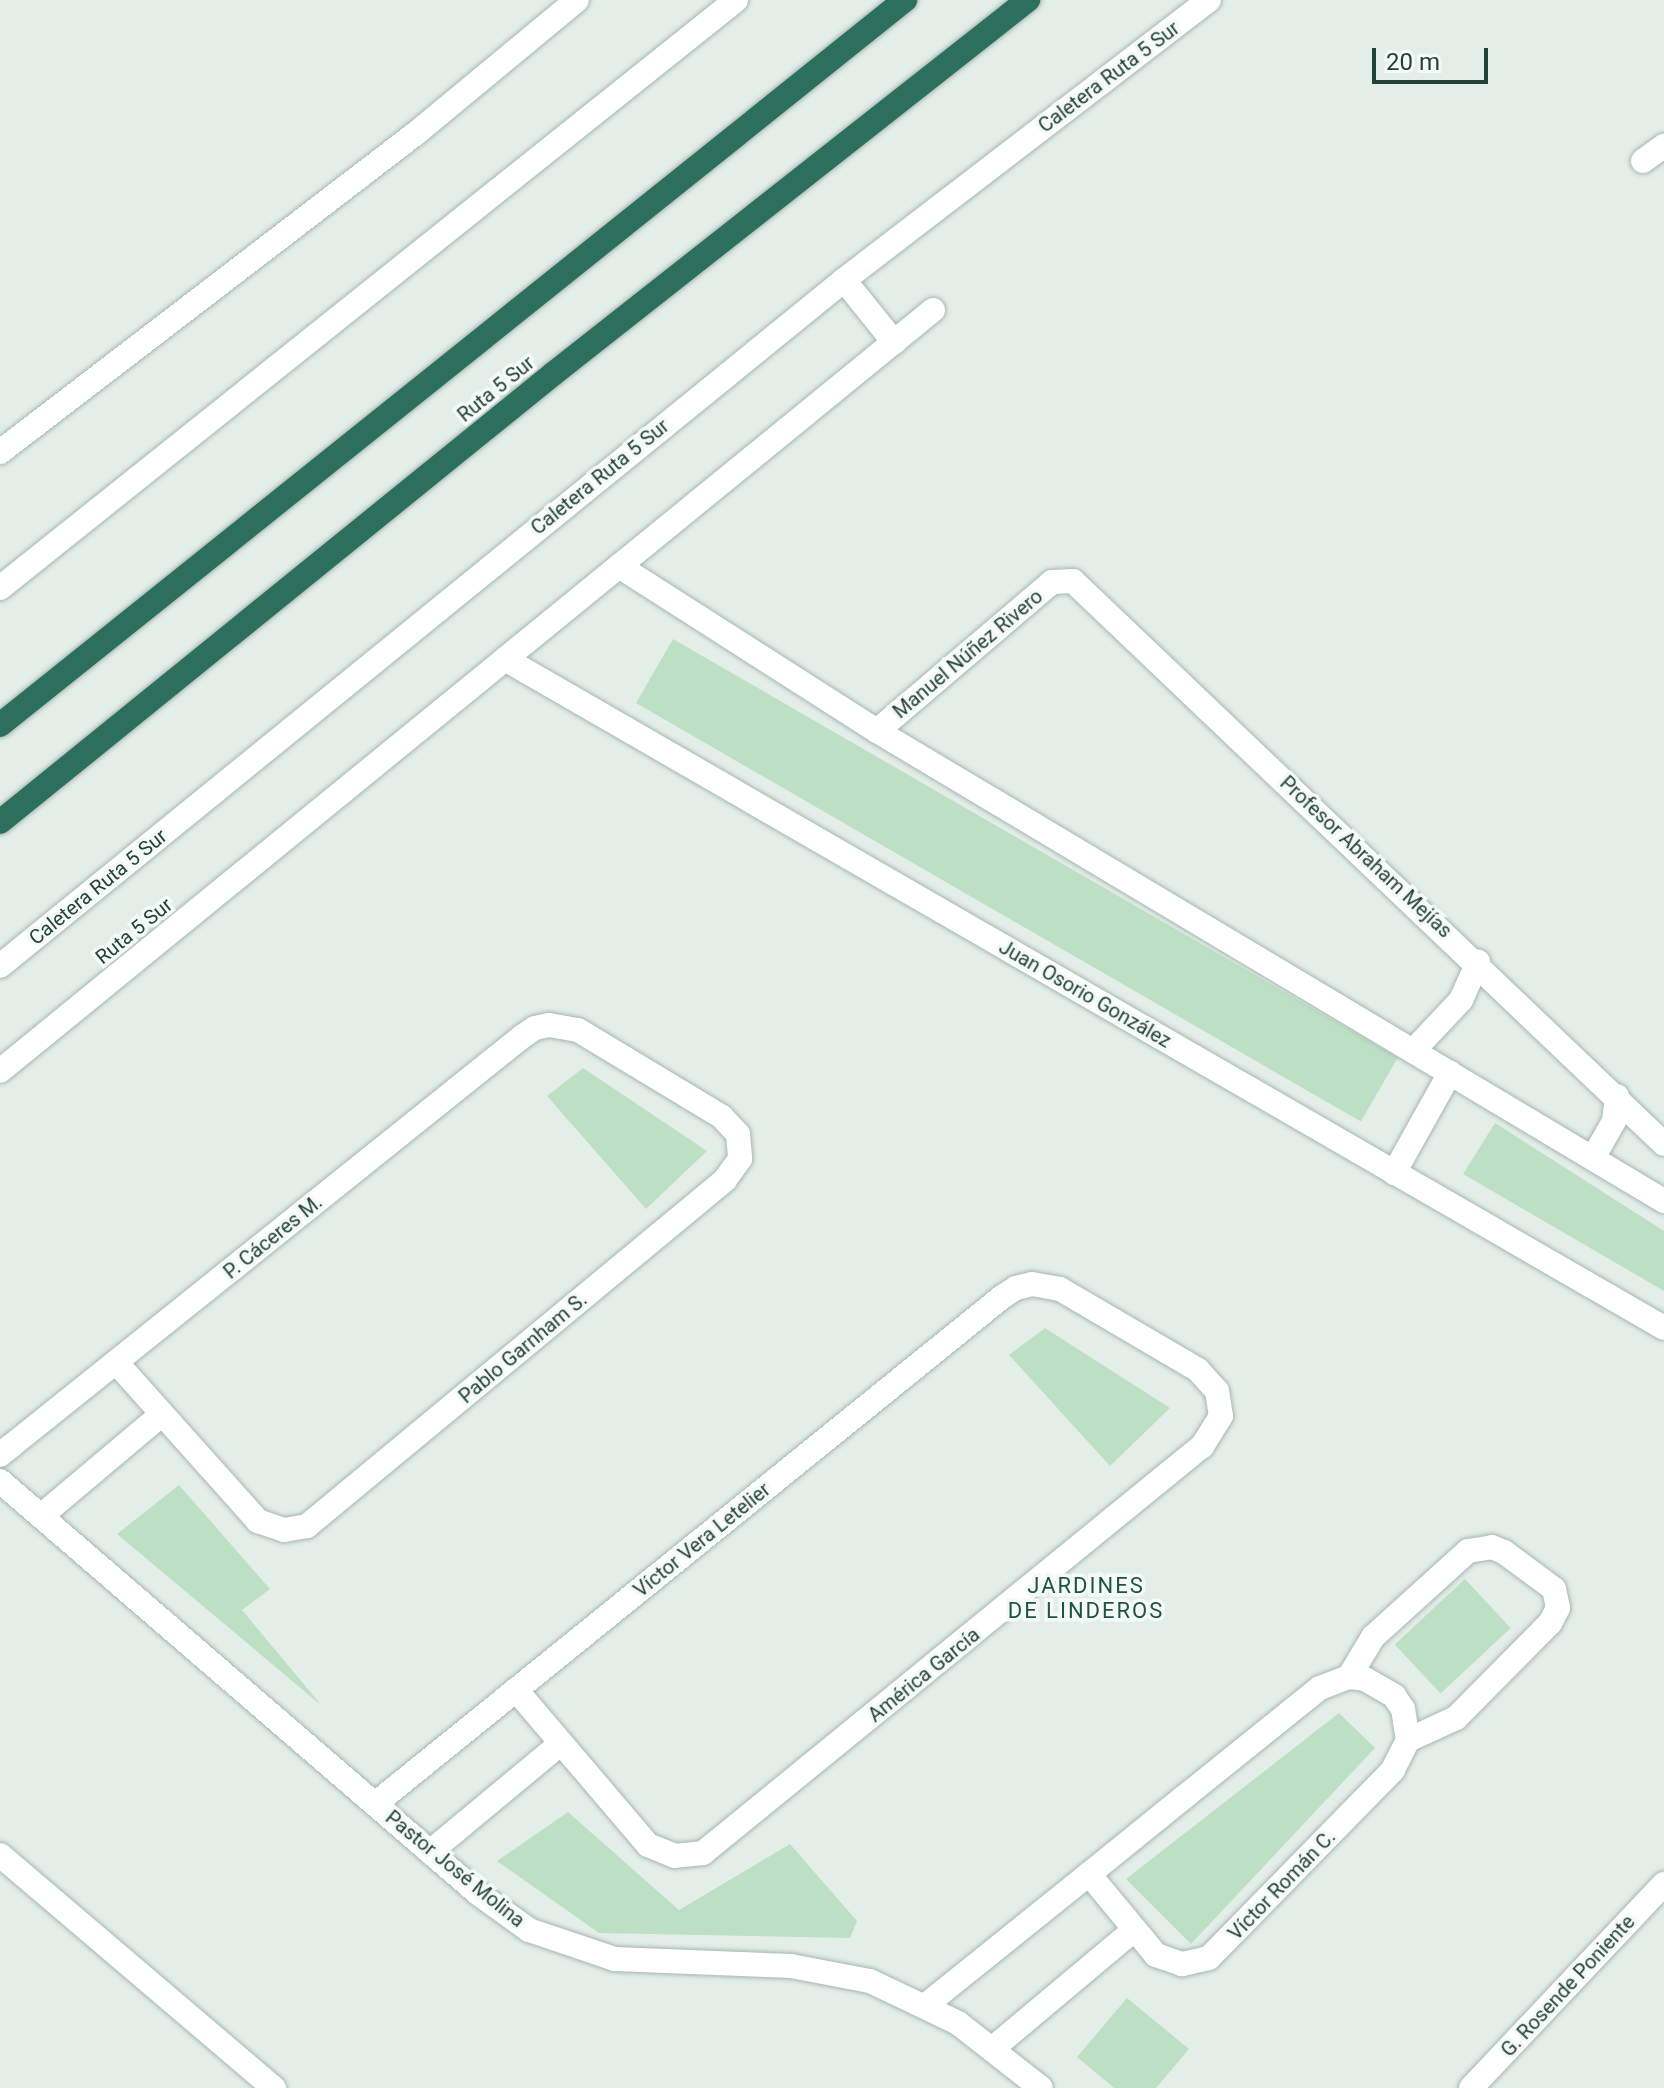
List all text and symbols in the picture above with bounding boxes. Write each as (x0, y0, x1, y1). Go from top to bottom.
street label: Caletera Ruta 5 Sur (1034, 16, 1184, 138)
scale bar (1376, 32, 1492, 82)
text: 20 m (1386, 48, 1440, 76)
street label: Ruta 5 Sur (453, 351, 539, 427)
street label: Caletera Ruta 5 Sur (526, 414, 674, 540)
street label: Manuel Núñez Rivero (888, 584, 1048, 724)
street label: Profesor Abraham Mejías (1275, 771, 1457, 943)
street label: Caletera Ruta 5 Sur (24, 824, 172, 950)
street label: Ruta 5 Sur (91, 893, 177, 969)
street label: Juan Osorio González (995, 935, 1175, 1053)
street label: P. Cáceres M. (219, 1190, 327, 1284)
street label: Pablo Garnham S. (454, 1287, 592, 1409)
street label: Víctor Vera Letelier (629, 1478, 775, 1602)
district label: JARDINES DE LINDEROS (1008, 1572, 1164, 1624)
street label: América García (863, 1623, 985, 1727)
street label: Pastor José Molina (381, 1806, 529, 1932)
street label: Víctor Román C. (1223, 1825, 1341, 1945)
street label: G. Rosende Poniente (1496, 1910, 1640, 2062)

